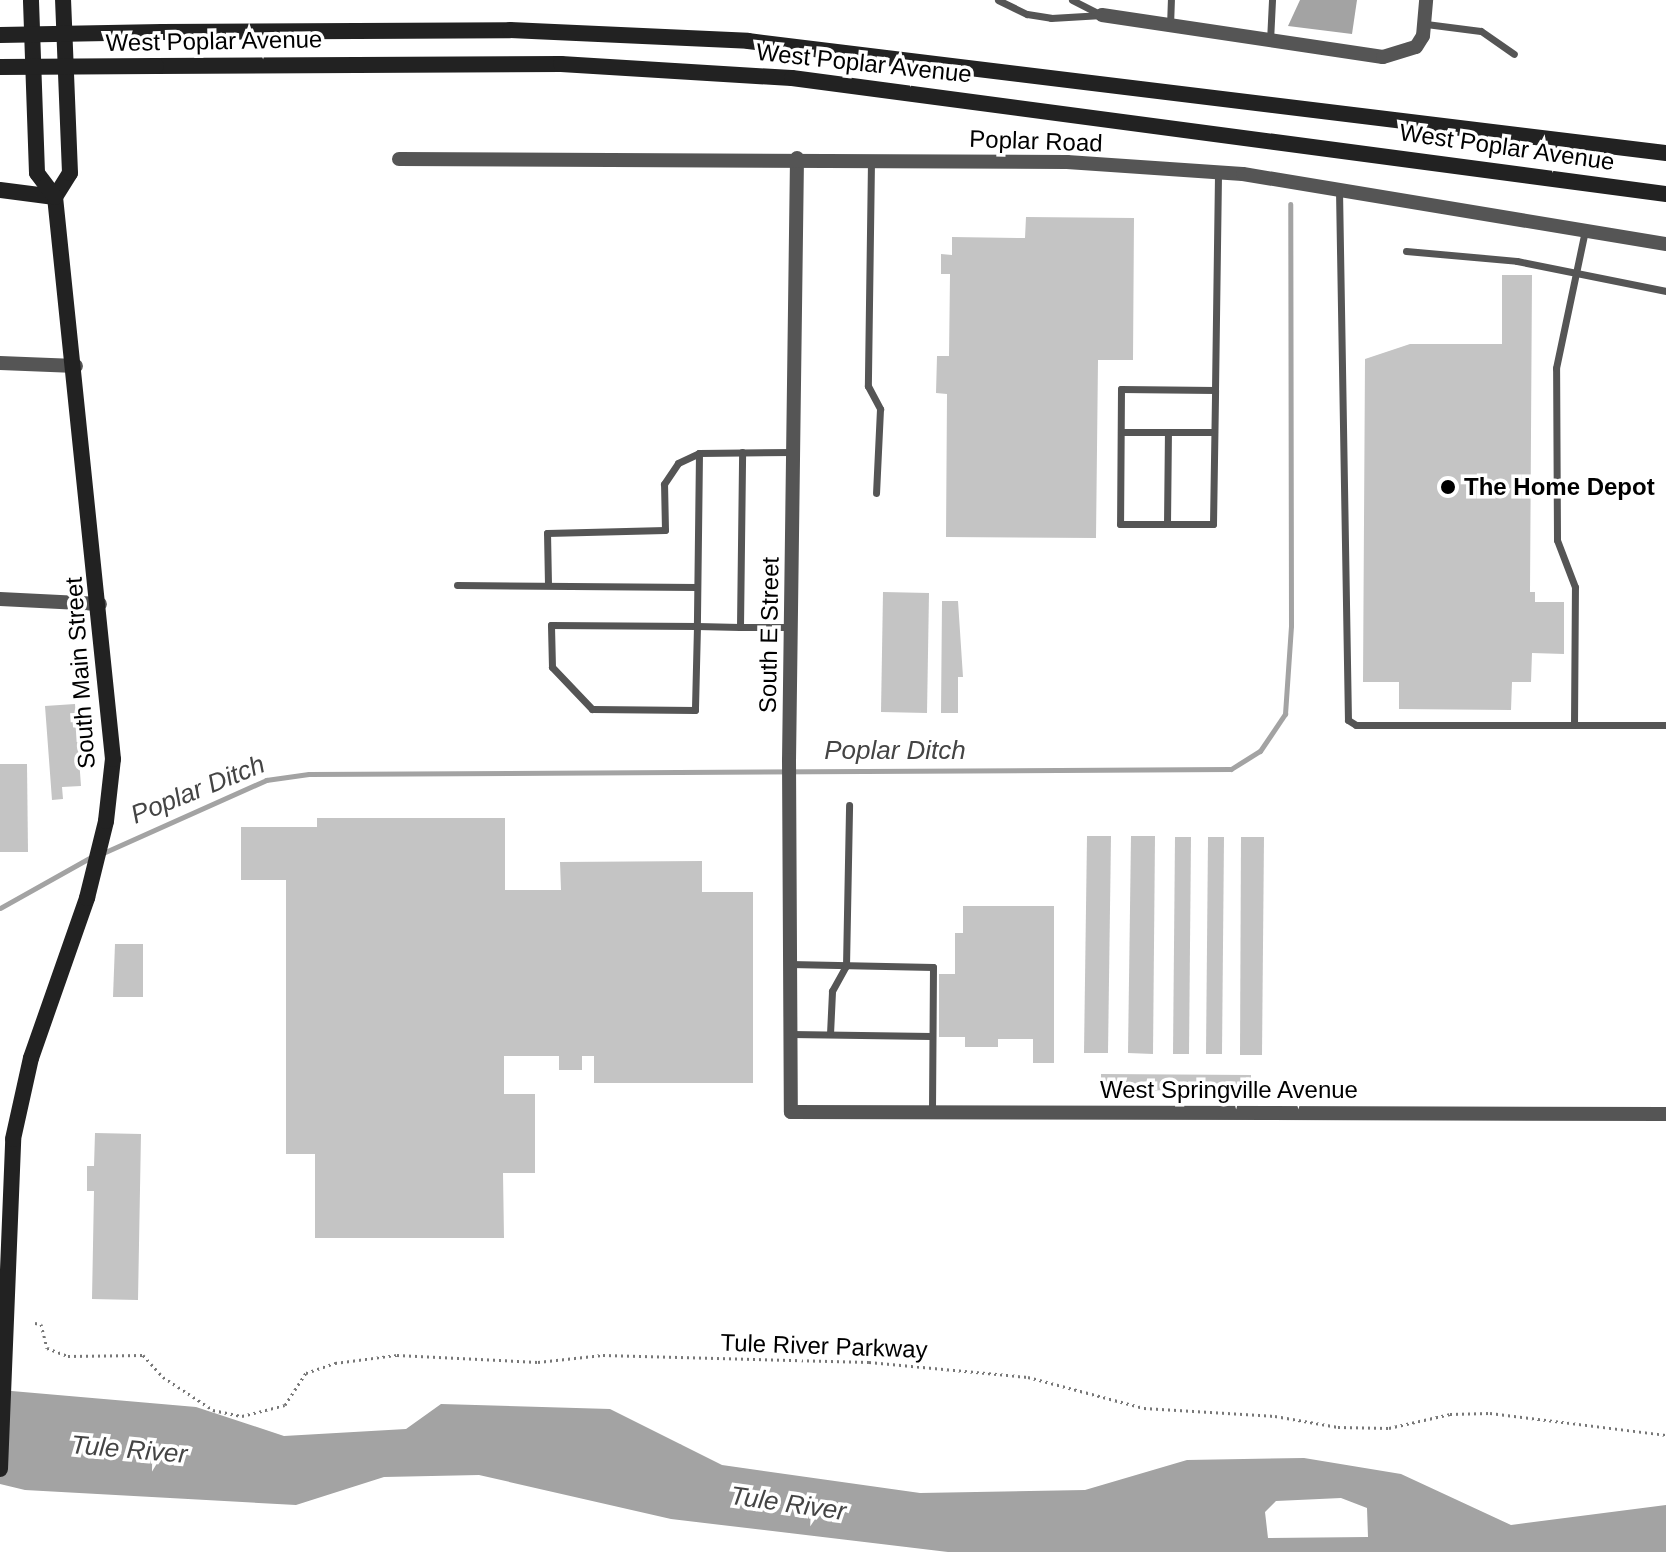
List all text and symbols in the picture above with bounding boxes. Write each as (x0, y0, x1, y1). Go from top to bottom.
street label: West Poplar Avenue (105, 25, 323, 57)
street label: West Poplar Avenue (754, 37, 974, 89)
street label: West Poplar Avenue (1397, 118, 1617, 176)
street label: Poplar Road (969, 124, 1103, 158)
place label: The Home Depot (1464, 473, 1655, 501)
marker: The Home Depot (1439, 478, 1457, 496)
street label: South E Street (753, 557, 785, 713)
street label: South Main Street (59, 576, 101, 770)
water label: Poplar Ditch (824, 735, 966, 767)
water label: Poplar Ditch (127, 749, 269, 831)
street label: West Springville Avenue (1099, 1076, 1359, 1104)
street label: Tule River Parkway (720, 1328, 928, 1364)
water label: Tule River (70, 1429, 188, 1471)
water label: Tule River (728, 1480, 848, 1528)

